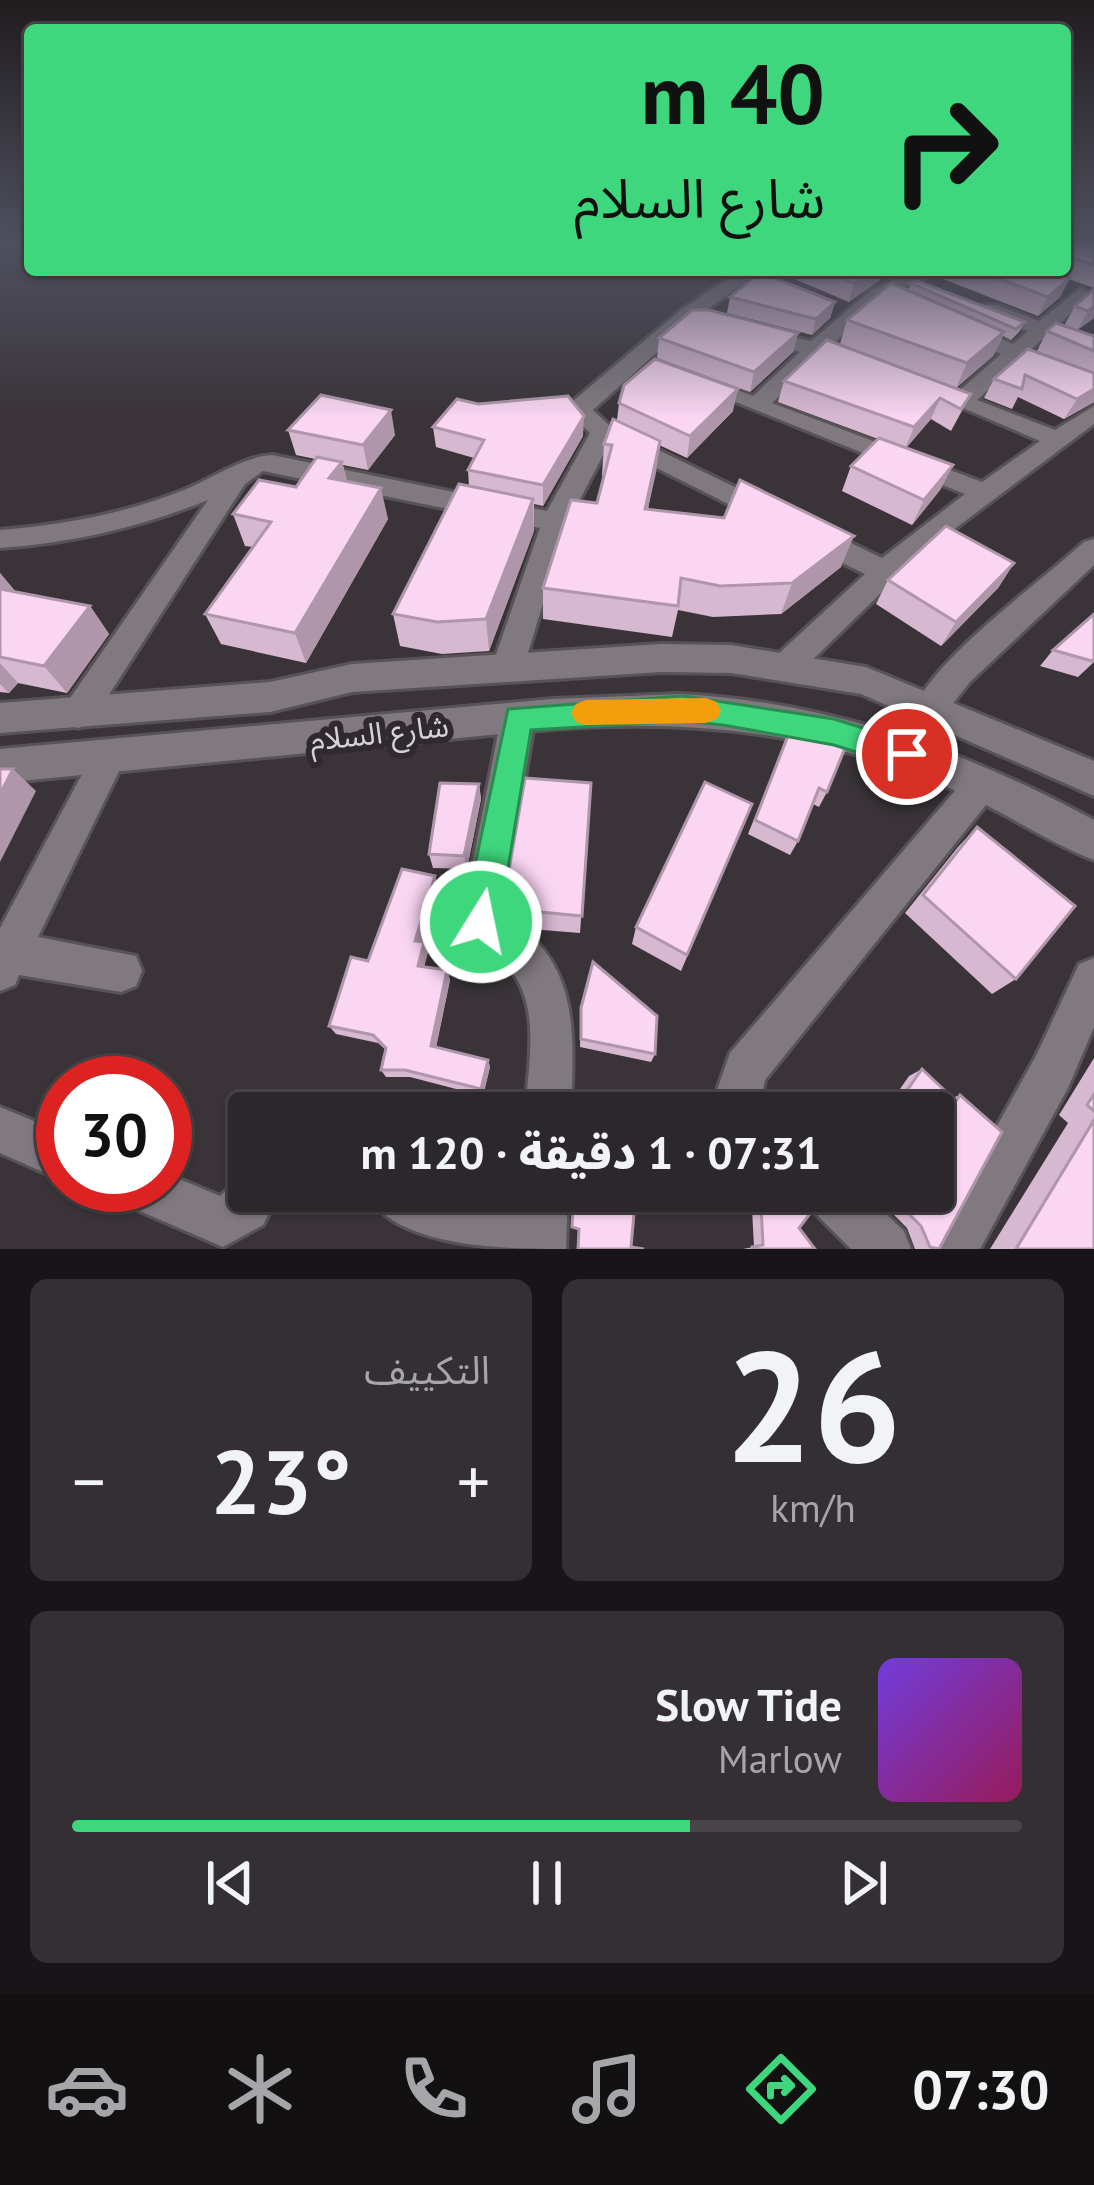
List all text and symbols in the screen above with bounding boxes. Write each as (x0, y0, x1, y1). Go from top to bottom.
text: 40 m (641, 38, 825, 147)
icon: right (867, 72, 1023, 228)
text: شارع السلام (574, 163, 825, 233)
pin (856, 703, 958, 805)
street label: شارع السلام (308, 705, 451, 763)
icon: arrive (874, 721, 940, 787)
position arrow (418, 859, 544, 985)
speed limit sign: 30 (36, 1056, 192, 1212)
text: 07:31 · 1 دقيقة · 120 m (360, 1123, 822, 1181)
text: 26 (725, 1303, 901, 1505)
text: التكييف (364, 1344, 490, 1395)
text: 23° (210, 1422, 352, 1539)
text: − (72, 1438, 105, 1523)
text: + (457, 1438, 490, 1523)
text: km/h (770, 1482, 856, 1533)
text: Slow Tide (655, 1675, 842, 1733)
text: Marlow (718, 1733, 842, 1784)
icon: previous (197, 1850, 263, 1916)
icon: pause (514, 1850, 580, 1916)
icon: next (831, 1850, 897, 1916)
icon: car (45, 2047, 129, 2131)
icon: climate (218, 2047, 302, 2131)
icon: phone (392, 2047, 476, 2131)
icon: music (565, 2047, 649, 2131)
icon: directions (739, 2047, 823, 2131)
text: 07:30 (912, 2054, 1049, 2124)

